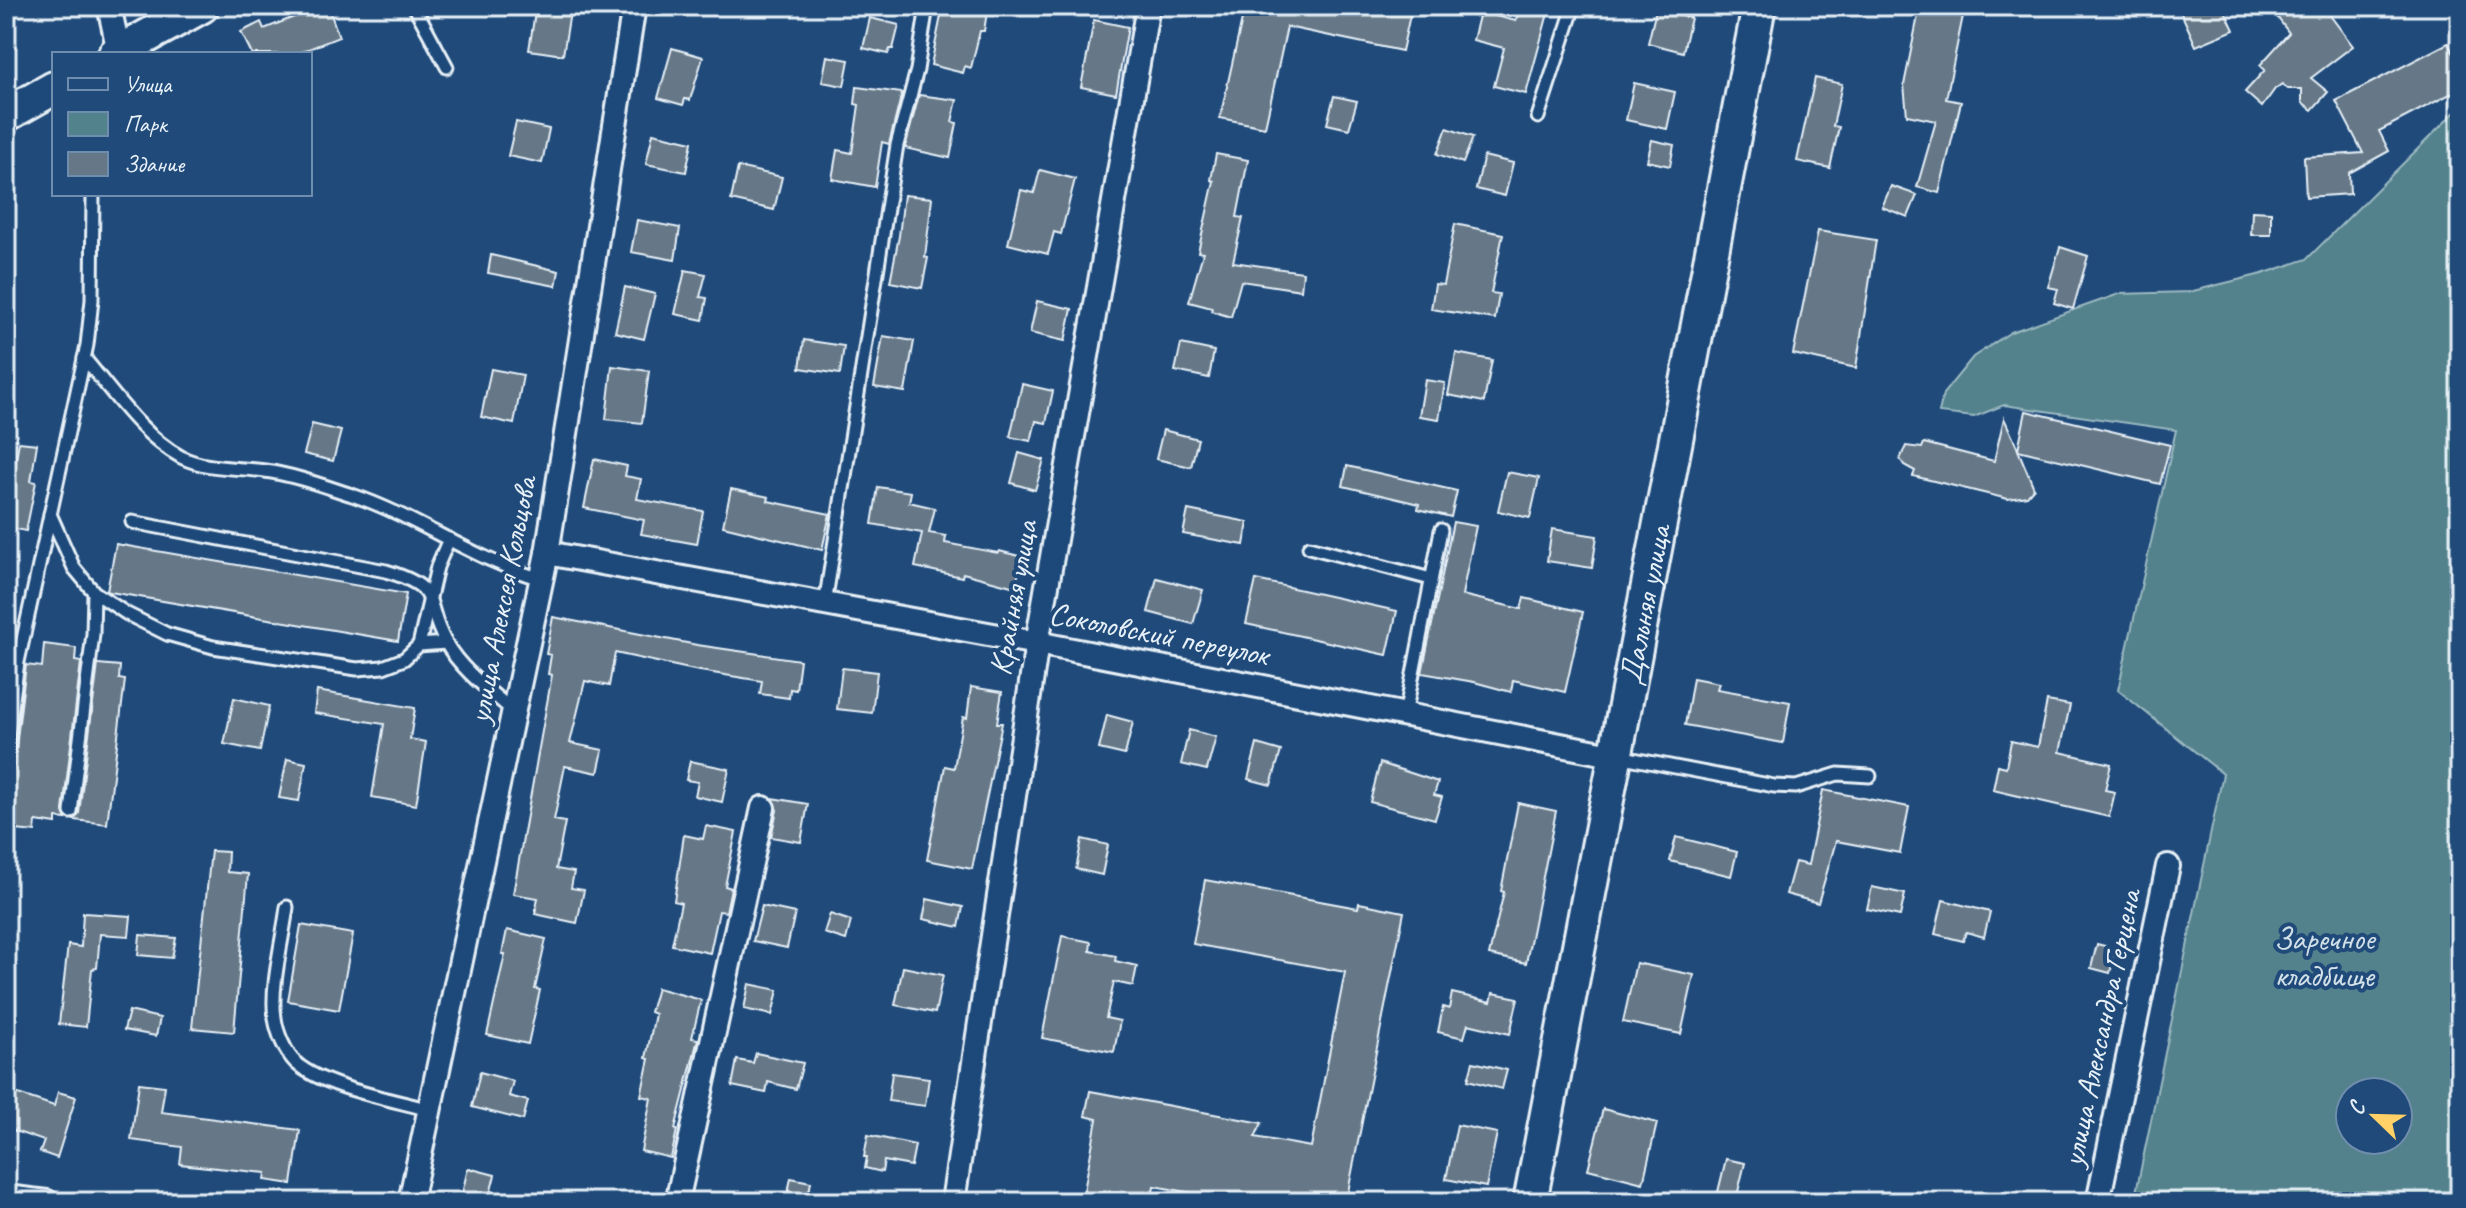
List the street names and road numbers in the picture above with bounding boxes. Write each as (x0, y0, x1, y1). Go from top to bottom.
street label: улица Алексея Кольцова (458, 470, 547, 729)
street label: Крайняя улица (979, 515, 1047, 678)
street label: Дальняя улица (1609, 519, 1680, 688)
street label: Соколовский переулок (1046, 593, 1275, 676)
street label: улица Александра Герцена (2051, 883, 2151, 1172)

